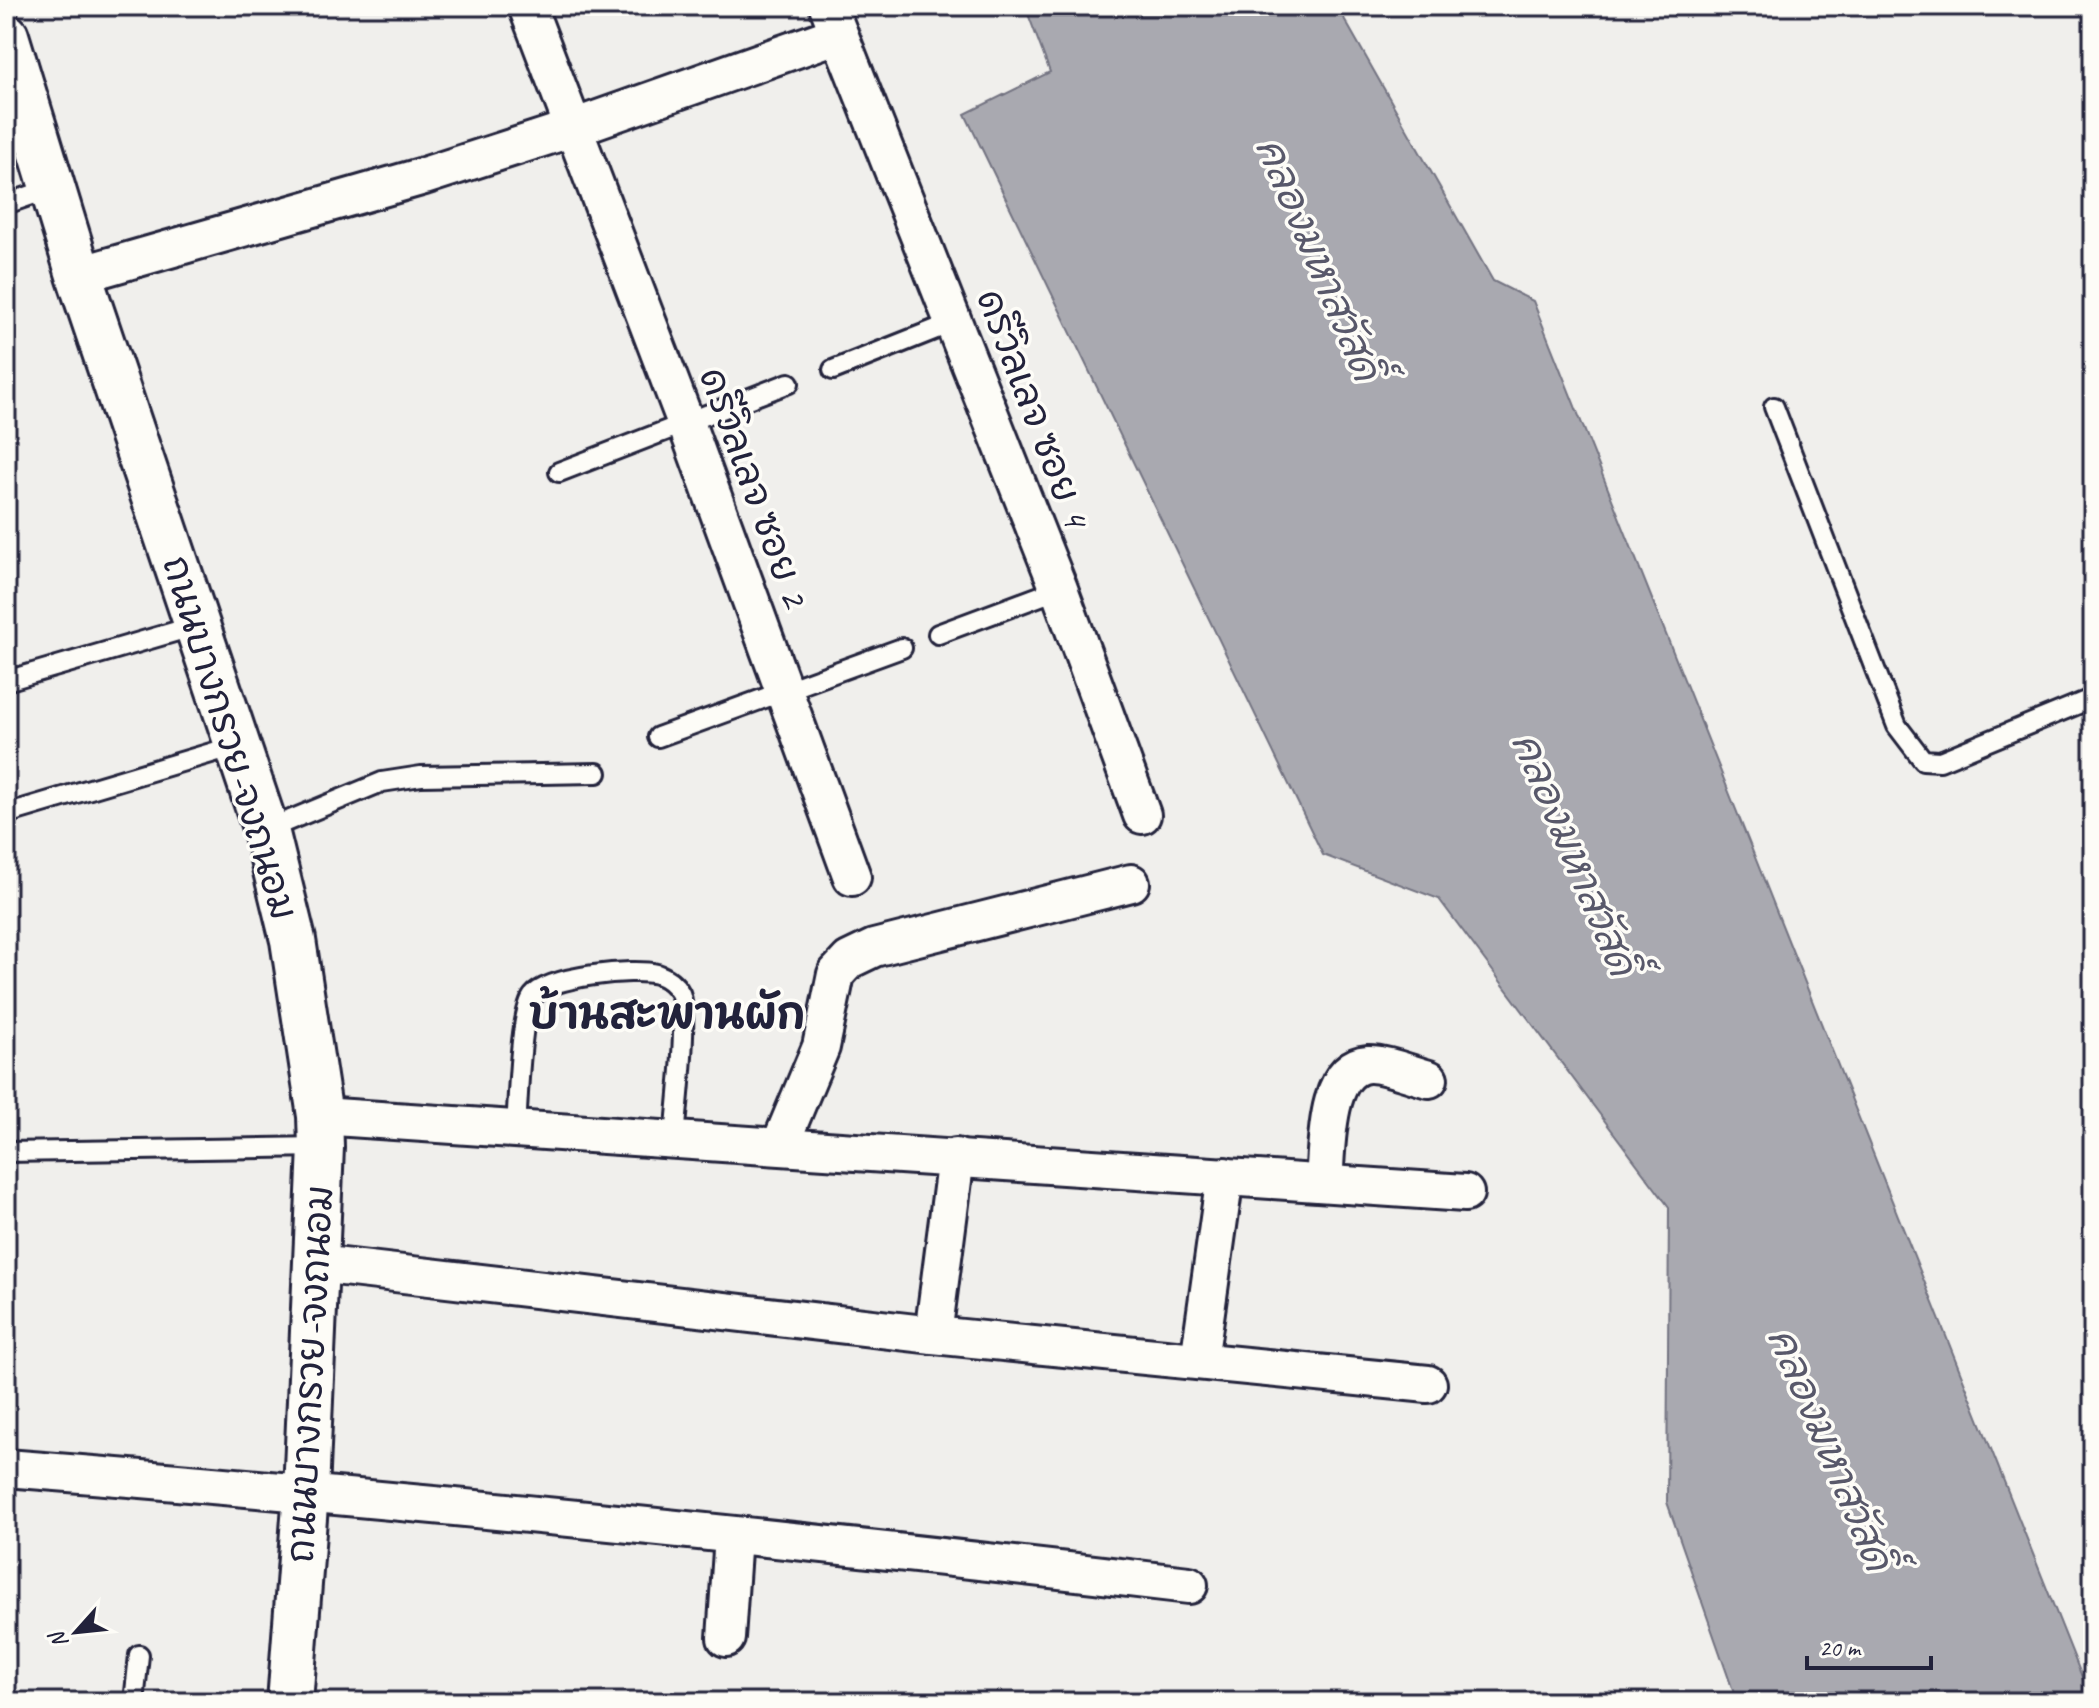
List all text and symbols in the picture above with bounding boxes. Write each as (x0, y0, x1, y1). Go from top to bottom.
water label: คลองมหาสวัสดิ์ (1244, 126, 1406, 398)
street label: ดรีวิลเลจ ซอย 4 (966, 282, 1101, 537)
street label: ดรีวิลเลจ ซอย 2 (689, 361, 820, 616)
street label: ถนนบางกรวย-จงถนอม (152, 550, 308, 926)
water label: คลองมหาสวัสดิ์ (1500, 721, 1662, 993)
district label: บ้านสะพานผัก (529, 986, 805, 1041)
street label: ถนนบางกรวย-จงถนอม (277, 1184, 343, 1564)
water label: คลองมหาสวัสดิ์ (1756, 1316, 1918, 1588)
north arrow (36, 1592, 116, 1672)
scale bar (1807, 1620, 1931, 1670)
text: N (42, 1625, 75, 1653)
text: 20 m (1819, 1633, 1862, 1663)

